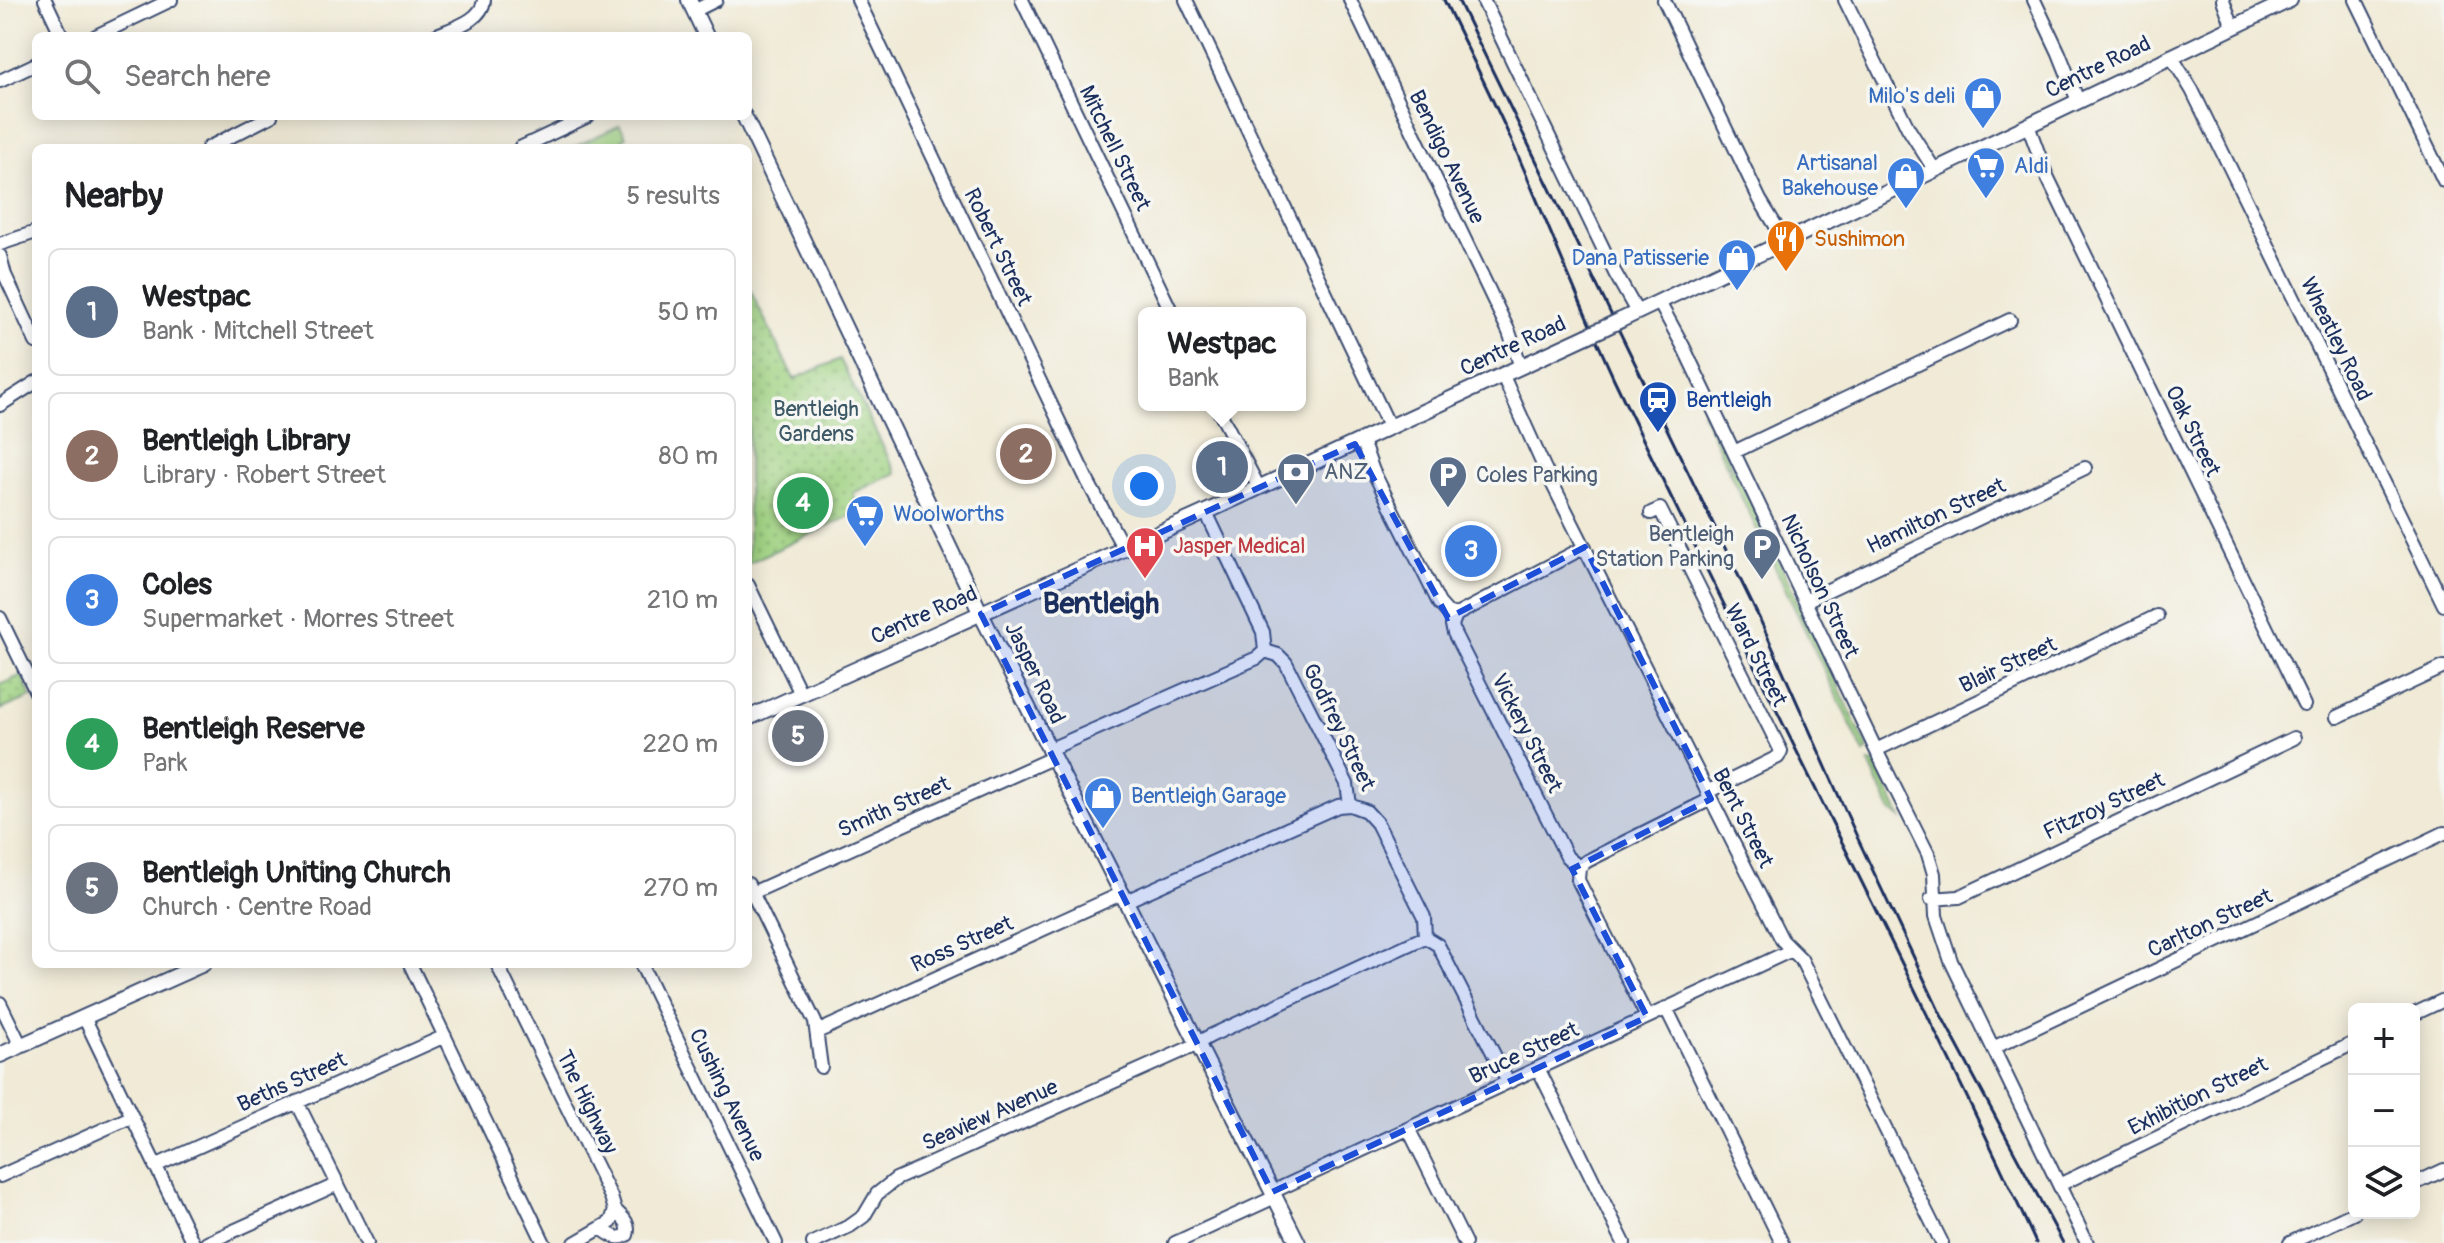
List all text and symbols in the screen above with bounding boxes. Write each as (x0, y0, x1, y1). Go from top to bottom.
street label: Centre Road (2041, 29, 2155, 105)
search box (32, 32, 752, 120)
icon: search (60, 54, 104, 98)
text: Search here (124, 58, 271, 95)
shop icon: Milo's deli (1962, 75, 2004, 130)
street label: Mitchell Street (1073, 81, 1157, 215)
place label: Milo's deli (1868, 82, 1955, 110)
street label: Bendigo Avenue (1403, 86, 1491, 229)
supermarket icon: Aldi (1965, 145, 2007, 200)
place label: Artisanal Bakehouse (1781, 149, 1878, 202)
place label: Aldi (2014, 152, 2048, 180)
shop icon: Artisanal Bakehouse (1885, 155, 1927, 210)
text: Nearby (64, 175, 163, 218)
text: 5 results (626, 180, 720, 212)
street label: Robert Street (958, 184, 1039, 310)
restaurant icon: Sushimon (1765, 218, 1807, 273)
place label: Sushimon (1814, 225, 1905, 253)
shop icon: Dana Patisserie (1716, 237, 1758, 292)
place label: Dana Patisserie (1571, 244, 1709, 272)
street label: Wheatley Road (2294, 273, 2378, 405)
text: Westpac (142, 278, 251, 315)
text: 1 (87, 296, 97, 328)
text: 50 m (657, 296, 718, 328)
popup (1138, 307, 1306, 411)
street label: Centre Road (1456, 309, 1570, 383)
text: Bank · Mitchell Street (142, 315, 374, 347)
text: Westpac (1167, 325, 1277, 362)
text: Bank (1167, 362, 1219, 394)
station icon: Bentleigh (1637, 379, 1679, 434)
street label: Oak Street (2159, 381, 2227, 481)
place label: Bentleigh (1686, 386, 1772, 414)
park label: Bentleigh Gardens (773, 395, 859, 448)
text: Bentleigh Library (142, 422, 350, 459)
pin: 2 (1000, 424, 1052, 484)
pin: 1 (1196, 437, 1248, 497)
text: 2 (85, 440, 99, 472)
text: 80 m (658, 440, 718, 472)
bank icon: ANZ (1275, 451, 1317, 506)
parking icon: Coles Parking (1427, 454, 1469, 509)
place label: ANZ (1324, 458, 1368, 486)
text: Library · Robert Street (142, 459, 386, 491)
place label: Coles Parking (1476, 461, 1598, 489)
your location (1124, 466, 1164, 506)
street label: Hamilton Street (1862, 472, 2010, 560)
pin: 4 (777, 473, 829, 533)
supermarket icon: Woolworths (844, 493, 886, 548)
place label: Woolworths (893, 500, 1004, 528)
street label: Nicholson Street (1774, 510, 1866, 663)
place label: Bentleigh Station Parking (1595, 520, 1734, 573)
pin: 3 (1445, 521, 1497, 581)
hospital icon: Jasper Medical (1124, 525, 1166, 580)
parking icon: Bentleigh Station Parking (1741, 526, 1783, 581)
place label: Jasper Medical (1173, 532, 1306, 560)
text: Coles (142, 566, 212, 603)
street label: Centre Road (866, 579, 982, 651)
text: 3 (85, 584, 99, 616)
text: 210 m (647, 584, 718, 616)
district label: Bentleigh (1043, 585, 1159, 622)
street label: Ward Street (1718, 599, 1794, 711)
text: Supermarket · Morres Street (142, 603, 454, 635)
street label: Jasper Road (998, 617, 1072, 729)
street label: Blair Street (1955, 630, 2061, 700)
street label: Godfrey Street (1296, 659, 1382, 795)
street label: Vickery Street (1485, 669, 1569, 797)
pin: 5 (772, 706, 824, 766)
text: Bentleigh Reserve (142, 710, 365, 747)
text: 4 (84, 728, 100, 760)
text: 220 m (642, 728, 718, 760)
text: Park (142, 747, 188, 779)
street label: Bent Street (1706, 763, 1780, 873)
street label: Fitzroy Street (2039, 766, 2169, 846)
street label: Smith Street (834, 770, 955, 844)
shop icon: Bentleigh Garage (1082, 775, 1124, 830)
place label: Bentleigh Garage (1131, 782, 1286, 810)
text: Bentleigh Uniting Church (142, 854, 451, 891)
text: 5 (85, 872, 99, 904)
text: 270 m (643, 872, 718, 904)
street label: Carlton Street (2143, 882, 2277, 964)
text: Church · Centre Road (142, 891, 372, 923)
street label: Ross Street (907, 909, 1017, 979)
map controls (2348, 1003, 2420, 1219)
button: + (2348, 1003, 2420, 1075)
street label: Bruce Street (1465, 1015, 1583, 1091)
street label: Cushing Avenue (683, 1024, 771, 1166)
street label: Beths Street (233, 1045, 351, 1119)
street label: The Highway (550, 1045, 624, 1159)
street label: Exhibition Street (2124, 1050, 2272, 1142)
street label: Seaview Avenue (918, 1072, 1062, 1157)
button: − (2348, 1075, 2420, 1147)
button: layers (2348, 1147, 2420, 1219)

